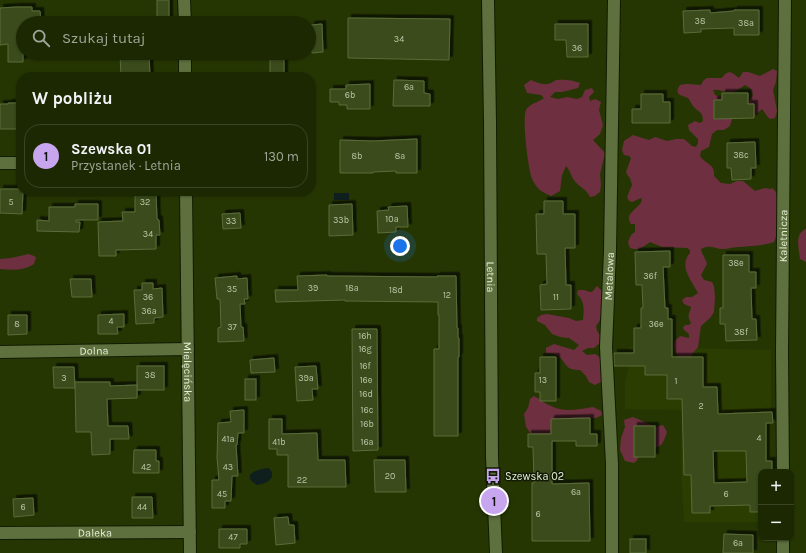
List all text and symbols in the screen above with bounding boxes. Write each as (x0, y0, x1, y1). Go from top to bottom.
search box (16, 16, 316, 60)
house number: 38 (695, 16, 706, 26)
house number: 38a (738, 18, 754, 28)
icon: search (30, 27, 52, 49)
text: Szukaj tutaj (62, 29, 146, 47)
house number: 34 (394, 34, 404, 44)
house number: 36 (572, 43, 582, 53)
house number: 6a (404, 82, 414, 92)
text: W pobliżu (32, 88, 113, 108)
house number: 6b (345, 90, 355, 100)
text: Szewska 01 (71, 140, 152, 158)
text: 1 (44, 149, 48, 164)
text: 130 m (264, 149, 299, 164)
house number: 38c (733, 150, 749, 160)
house number: 8b (352, 151, 362, 161)
house number: 8a (395, 151, 405, 161)
text: Przystanek · Letnia (71, 158, 181, 173)
house number: 5 (8, 197, 14, 207)
house number: 32 (140, 197, 150, 207)
street label: Kaletnicza (776, 210, 790, 262)
house number: 10a (385, 214, 399, 224)
house number: 33b (333, 215, 349, 225)
house number: 33 (226, 216, 236, 226)
house number: 34 (143, 229, 153, 239)
your location (390, 236, 410, 256)
street label: Metalowa (601, 252, 616, 301)
house number: 38e (728, 258, 744, 268)
street label: Letnia (484, 261, 498, 292)
house number: 36f (643, 271, 658, 281)
house number: 39 (308, 283, 318, 293)
house number: 18a (345, 283, 359, 293)
house number: 35 (227, 284, 237, 294)
house number: 18d (389, 285, 403, 295)
house number: 12 (443, 290, 451, 300)
house number: 36 (143, 292, 153, 302)
house number: 11 (553, 292, 559, 302)
house number: 36a (141, 306, 157, 316)
house number: 4 (108, 316, 114, 326)
house number: 8 (14, 319, 20, 329)
house number: 36e (648, 319, 664, 329)
house number: 37 (227, 322, 238, 332)
house number: 38f (734, 327, 749, 337)
house number: 16h (358, 331, 372, 341)
street label: Mielęcińska (181, 342, 195, 402)
street label: Dolna (79, 344, 109, 357)
house number: 16g (358, 344, 372, 354)
house number: 16f (359, 361, 372, 371)
house number: 38 (145, 370, 156, 380)
house number: 3 (61, 373, 67, 383)
house number: 39a (298, 373, 314, 383)
house number: 16e (360, 375, 373, 385)
house number: 13 (539, 375, 547, 385)
house number: 1 (675, 376, 678, 386)
house number: 16d (359, 389, 373, 399)
house number: 2 (698, 401, 704, 411)
house number: 16c (361, 405, 374, 415)
house number: 16b (360, 419, 374, 429)
house number: 4 (756, 433, 762, 443)
house number: 41a (222, 434, 235, 444)
house number: 41b (272, 437, 286, 447)
house number: 16a (360, 437, 374, 447)
house number: 42 (141, 462, 151, 472)
house number: 43 (223, 462, 233, 472)
bus stop icon: Szewska 02 (484, 467, 502, 485)
map controls (758, 469, 794, 541)
button: + (758, 469, 794, 505)
place label: Szewska 02 (505, 470, 564, 483)
house number: 20 (385, 471, 395, 481)
house number: 22 (297, 475, 307, 485)
pin: 1 (481, 486, 507, 516)
house number: 6a (571, 487, 581, 497)
house number: 45 (217, 489, 227, 499)
house number: 6 (723, 489, 729, 499)
house number: 6 (20, 502, 26, 512)
house number: 44 (137, 502, 147, 512)
button: − (758, 505, 794, 541)
house number: 6 (535, 509, 541, 519)
street label: Daleka (78, 526, 112, 539)
house number: 47 (228, 532, 238, 542)
house number: 6a (733, 538, 743, 548)

